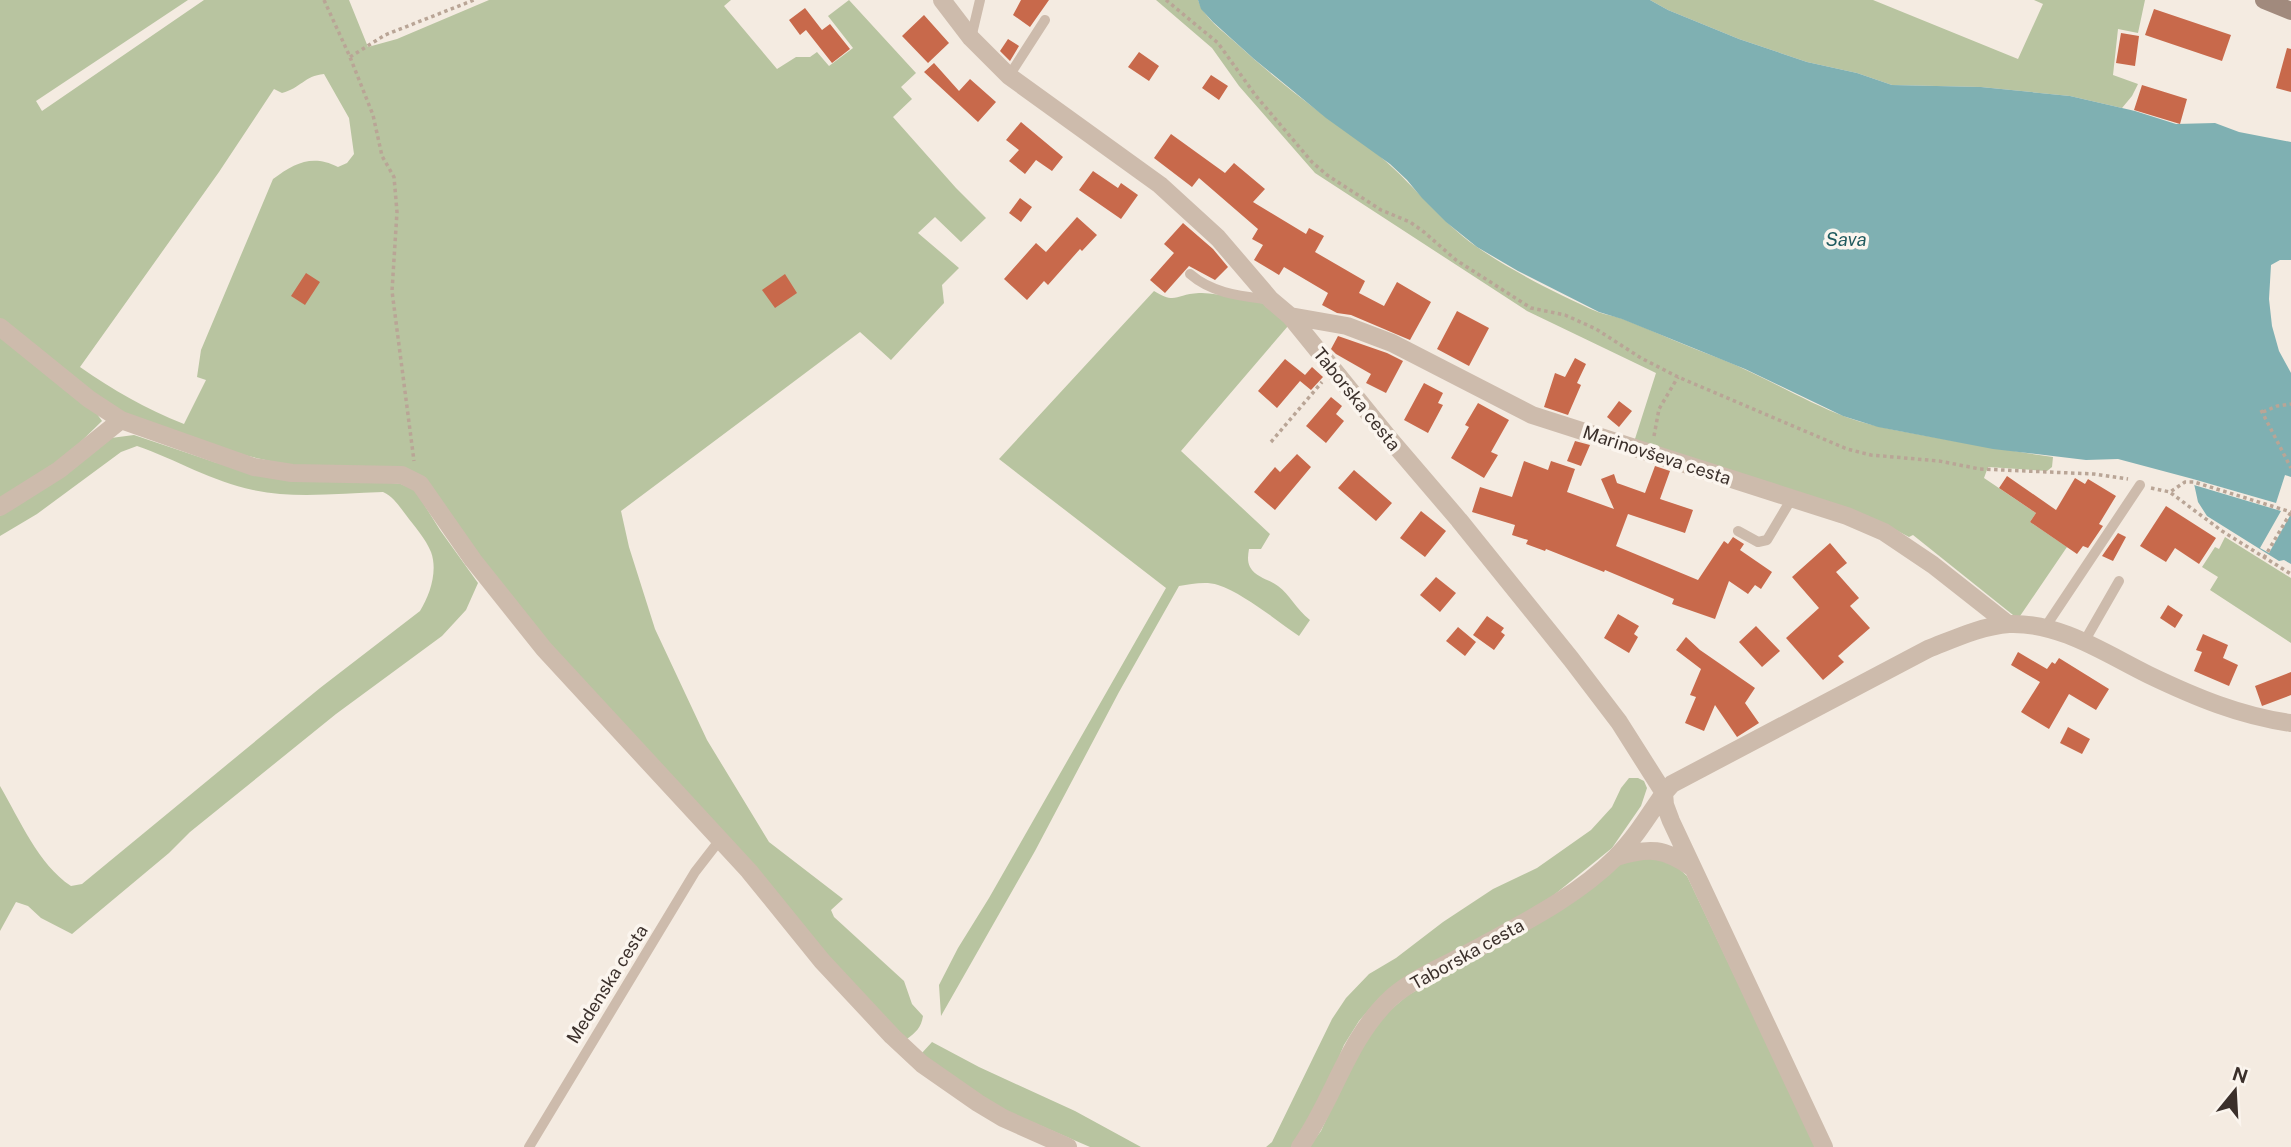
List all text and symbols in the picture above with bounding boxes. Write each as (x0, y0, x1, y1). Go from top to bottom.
water label: Sava (1825, 228, 1867, 250)
street label: Taborska cesta (1309, 343, 1405, 455)
street label: Marinovševa cesta (1580, 421, 1734, 489)
street label: Taborska cesta (1407, 914, 1527, 994)
street label: Medenska cesta (562, 921, 652, 1047)
north arrow (2200, 1056, 2270, 1126)
text: N (2230, 1062, 2251, 1088)

